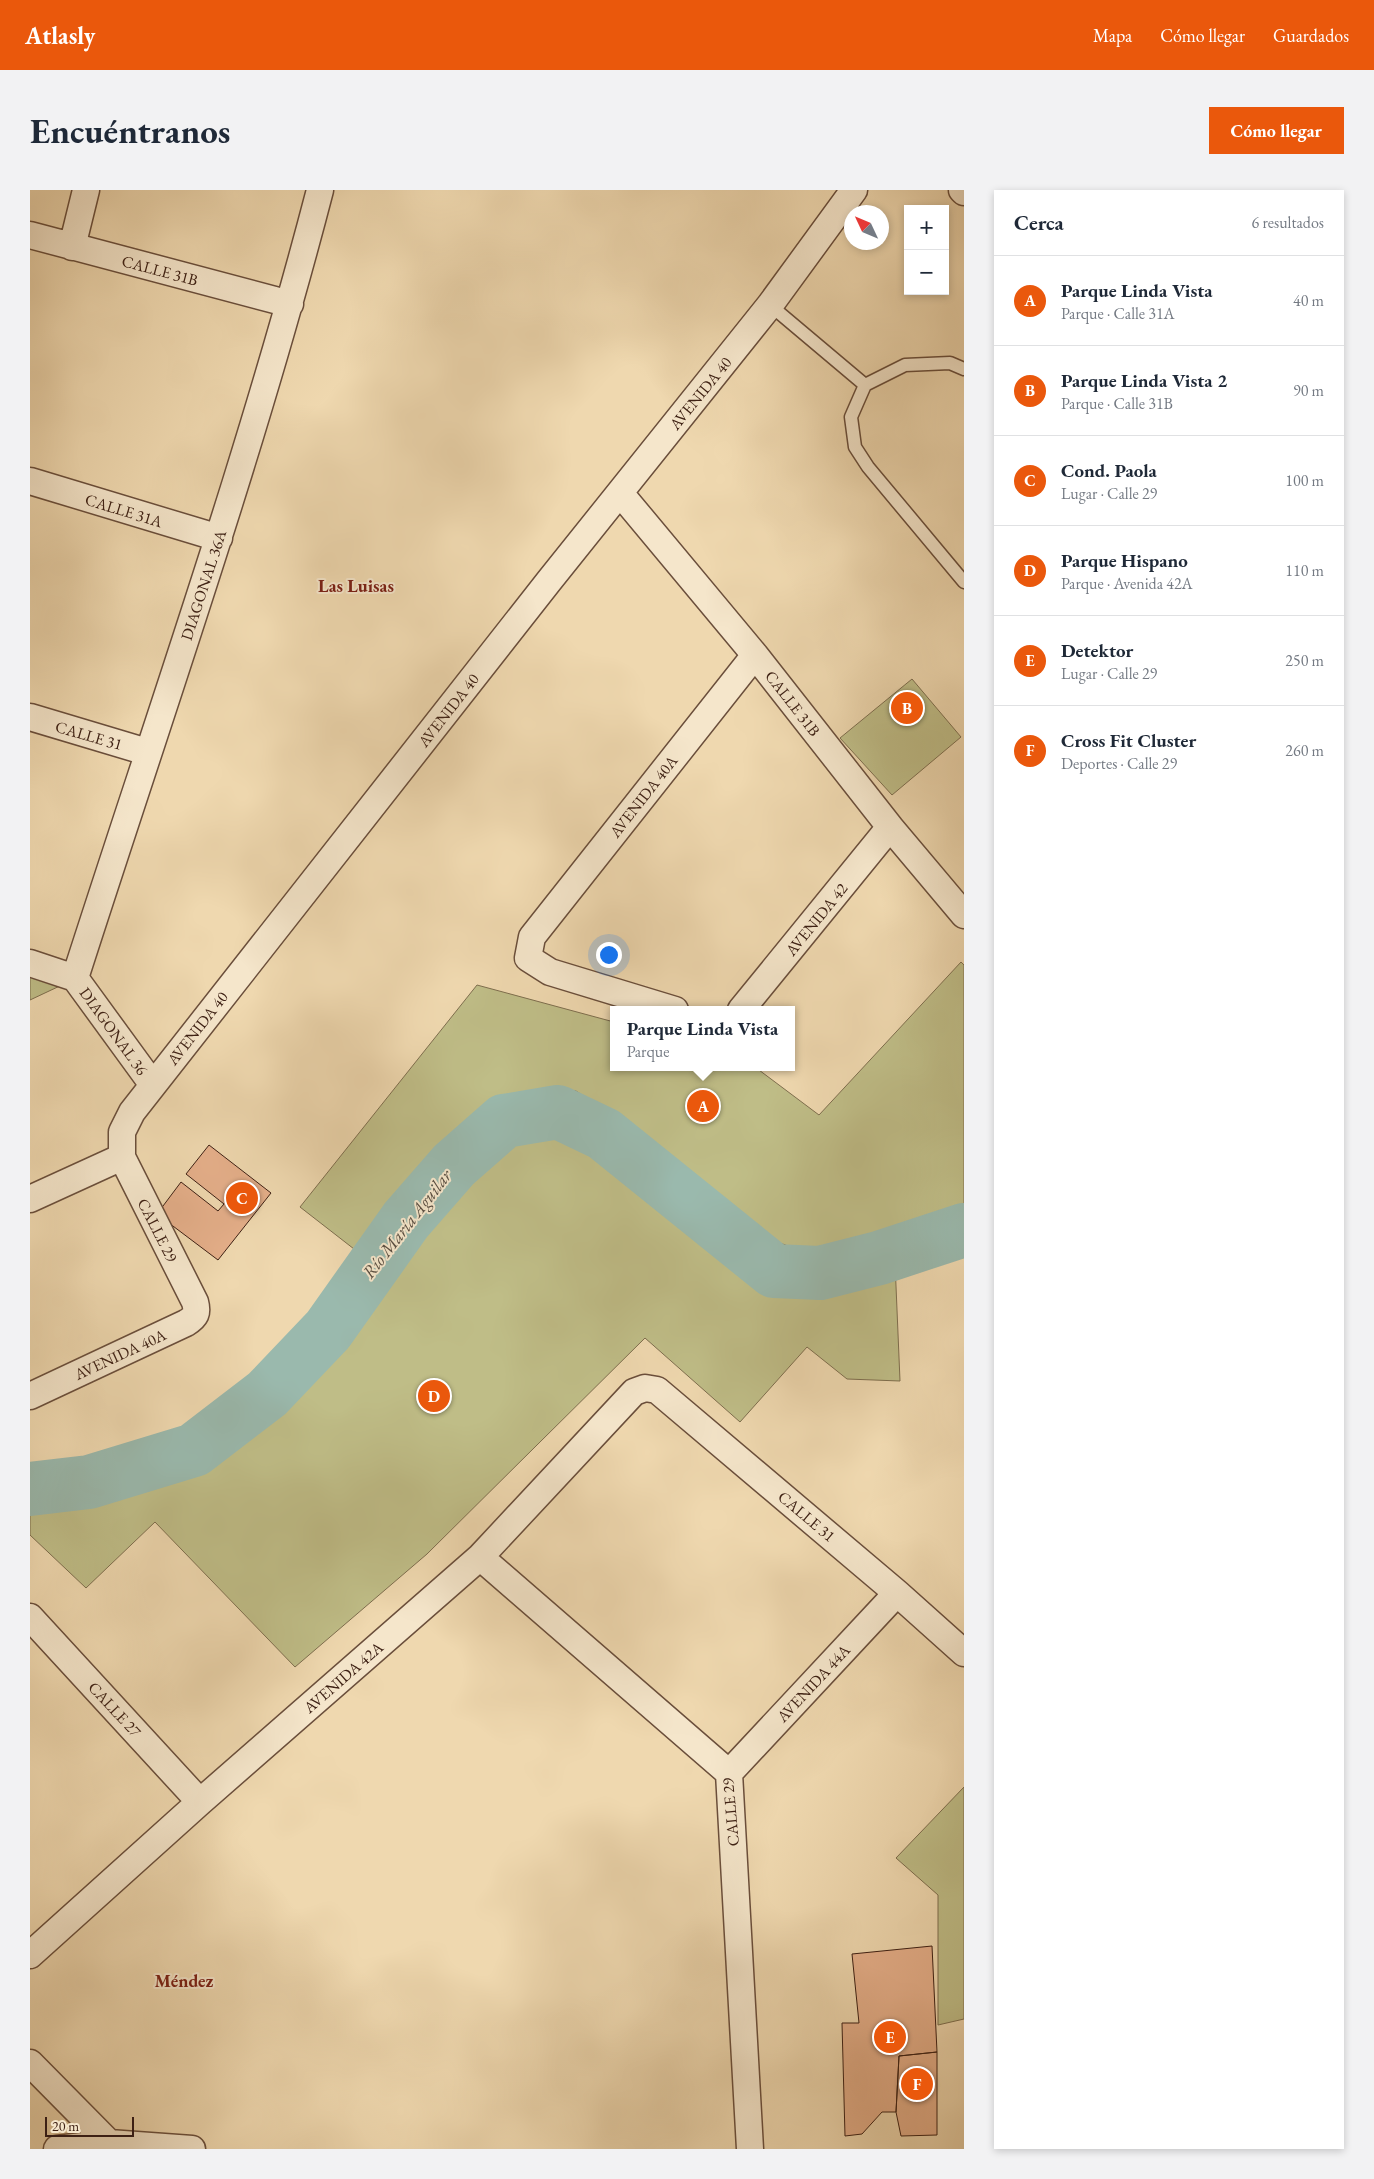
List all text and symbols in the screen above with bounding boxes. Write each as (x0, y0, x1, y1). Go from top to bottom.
text: Atlasly (25, 20, 95, 51)
text: Mapa (1093, 24, 1132, 47)
text: Cómo llegar (1160, 24, 1245, 47)
text: Guardados (1273, 24, 1349, 47)
button: Cómo llegar (1209, 107, 1344, 154)
text: Encuéntranos (30, 108, 230, 153)
north arrow (844, 205, 889, 250)
map controls (904, 205, 949, 295)
button: + (904, 205, 949, 250)
text: Cerca (1014, 209, 1064, 236)
text: 6 resultados (1252, 212, 1324, 233)
street label: CALLE 31B (119, 250, 200, 291)
button: − (904, 250, 949, 295)
text: Parque Linda Vista (1061, 278, 1213, 303)
text: A (1024, 290, 1036, 311)
text: 40 m (1293, 290, 1324, 311)
text: Parque · Calle 31A (1061, 303, 1175, 324)
street label: AVENIDA 40 (664, 352, 736, 435)
text: Parque Linda Vista 2 (1061, 368, 1227, 393)
text: B (1025, 380, 1035, 401)
text: 90 m (1293, 380, 1324, 401)
text: Parque · Calle 31B (1061, 393, 1173, 414)
text: Cond. Paola (1061, 458, 1157, 483)
text: C (1024, 470, 1036, 491)
text: 100 m (1285, 470, 1324, 491)
text: Lugar · Calle 29 (1061, 483, 1157, 504)
street label: CALLE 31A (83, 489, 166, 532)
street label: DIAGONAL 36A (176, 526, 231, 643)
text: Parque Hispano (1061, 548, 1188, 573)
text: D (1024, 560, 1036, 581)
text: 110 m (1285, 560, 1324, 581)
text: Parque · Avenida 42A (1061, 573, 1193, 594)
district label: Las Luisas (318, 574, 394, 597)
text: Detektor (1061, 638, 1133, 663)
text: E (1025, 650, 1035, 671)
text: 250 m (1285, 650, 1324, 671)
text: Lugar · Calle 29 (1061, 663, 1157, 684)
street label: CALLE 31B (760, 666, 825, 741)
street label: AVENIDA 40 (412, 669, 484, 752)
pin: B (891, 689, 923, 727)
street label: CALLE 31 (53, 716, 125, 755)
text: Cross Fit Cluster (1061, 728, 1196, 753)
text: F (1026, 740, 1034, 761)
text: 260 m (1285, 740, 1324, 761)
street label: AVENIDA 40A (604, 750, 683, 843)
text: Deportes · Calle 29 (1061, 753, 1177, 774)
street label: AVENIDA 42 (780, 878, 852, 961)
your location (596, 942, 622, 968)
street label: DIAGONAL 36 (75, 983, 153, 1080)
street label: AVENIDA 40 (161, 987, 233, 1070)
popup (610, 1006, 795, 1071)
text: Parque Linda Vista (627, 1016, 778, 1041)
text: Parque (627, 1041, 669, 1062)
pin: A (687, 1087, 719, 1125)
water label: Río María Aguilar (357, 1164, 458, 1284)
pin: C (226, 1179, 258, 1217)
street label: CALLE 29 (133, 1195, 183, 1266)
street label: AVENIDA 40A (70, 1324, 170, 1385)
pin: D (418, 1377, 450, 1415)
street label: CALLE 31 (774, 1486, 840, 1547)
street label: AVENIDA 42A (298, 1636, 388, 1718)
street label: AVENIDA 44A (771, 1639, 855, 1727)
street label: CALLE 27 (84, 1677, 146, 1742)
street label: CALLE 29 (717, 1777, 744, 1847)
district label: Méndez (155, 1969, 214, 1992)
pin: E (874, 2018, 906, 2056)
pin: F (901, 2065, 933, 2103)
scale bar (45, 2114, 134, 2137)
text: 20 m (52, 2117, 79, 2135)

